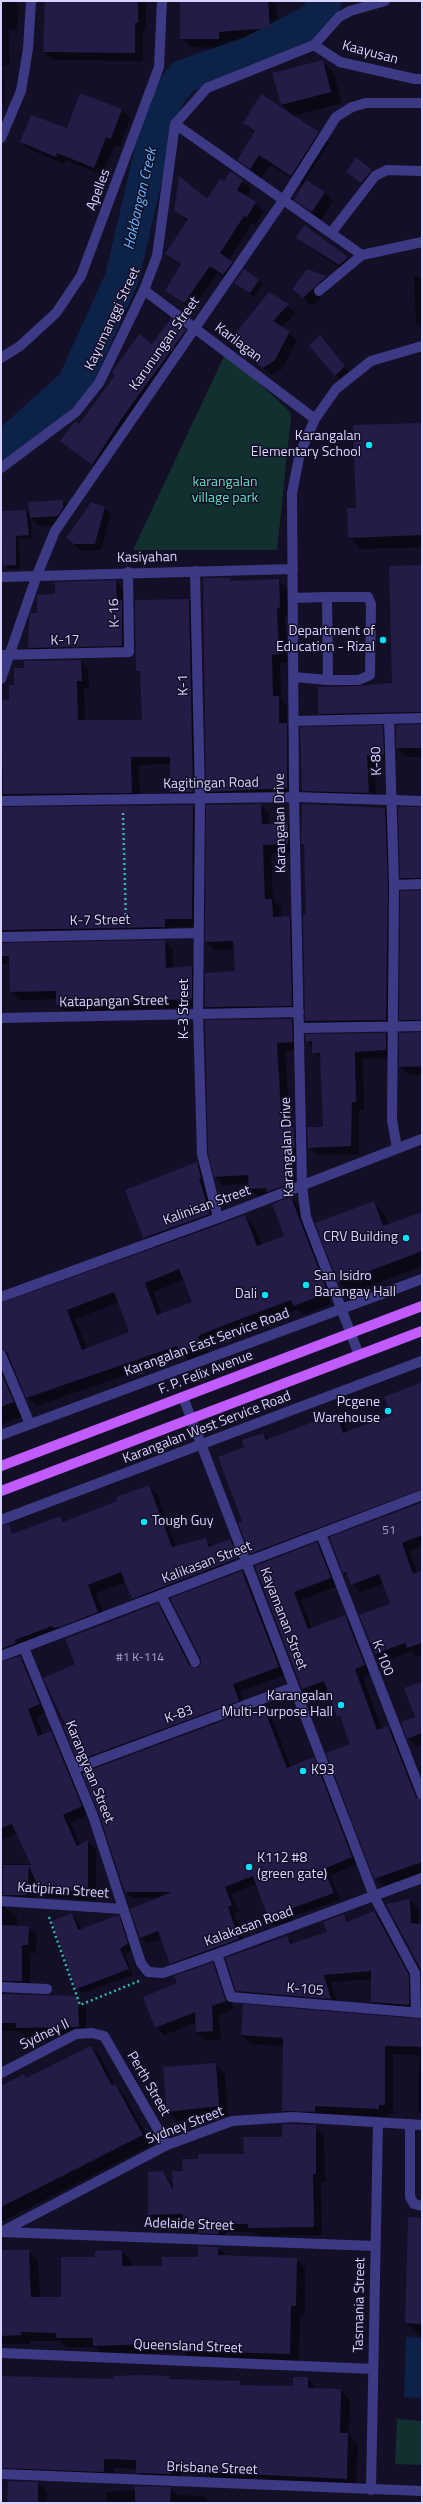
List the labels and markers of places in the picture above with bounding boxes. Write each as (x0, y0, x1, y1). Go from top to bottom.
place label: Karangalan Elementary School (251, 429, 361, 462)
marker: Karangalan Elementary School (364, 440, 374, 450)
place label: Department of Education - Rizal (276, 624, 375, 656)
marker: Department of Education - Rizal (378, 635, 388, 645)
place label: CRV Building (323, 1230, 398, 1246)
marker: CRV Building (401, 1233, 411, 1243)
place label: San Isidro Barangay Hall (314, 1269, 396, 1302)
marker: San Isidro Barangay Hall (301, 1280, 311, 1290)
place label: Dali (235, 1287, 257, 1303)
marker: Dali (260, 1290, 270, 1300)
place label: Pcgene Warehouse (313, 1395, 380, 1428)
marker: Pcgene Warehouse (383, 1406, 393, 1416)
place label: Tough Guy (152, 1514, 214, 1530)
marker: Tough Guy (139, 1517, 149, 1527)
place label: Karangalan Multi-Purpose Hall (222, 1689, 333, 1722)
marker: Karangalan Multi-Purpose Hall (336, 1700, 346, 1710)
place label: K93 (311, 1763, 335, 1779)
marker: K93 (298, 1766, 308, 1776)
place label: K112 #8 (green gate) (257, 1851, 327, 1884)
marker: K112 #8 (green gate) (244, 1862, 254, 1872)

